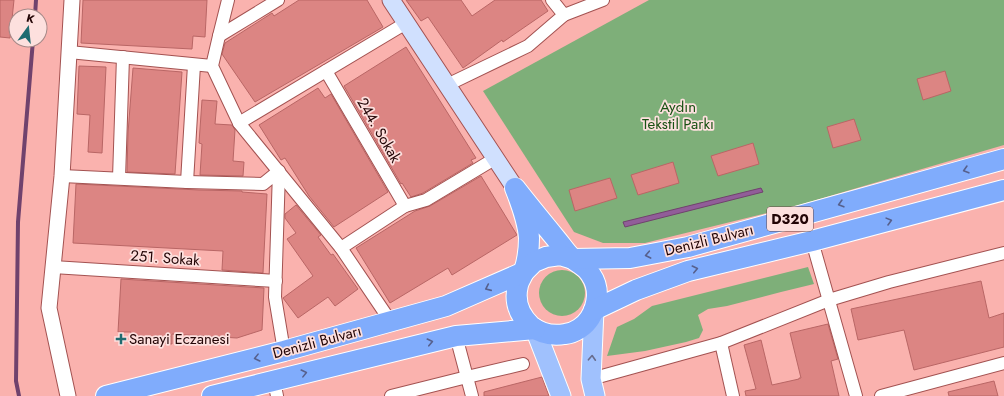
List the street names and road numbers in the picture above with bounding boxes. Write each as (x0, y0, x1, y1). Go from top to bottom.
street label: 244. Sokak (352, 93, 407, 167)
road number: D320 (767, 207, 813, 231)
street label: Denizli Bulvarı (662, 218, 756, 262)
street label: 251. Sokak (130, 245, 201, 271)
street label: Denizli Bulvarı (270, 320, 364, 364)

